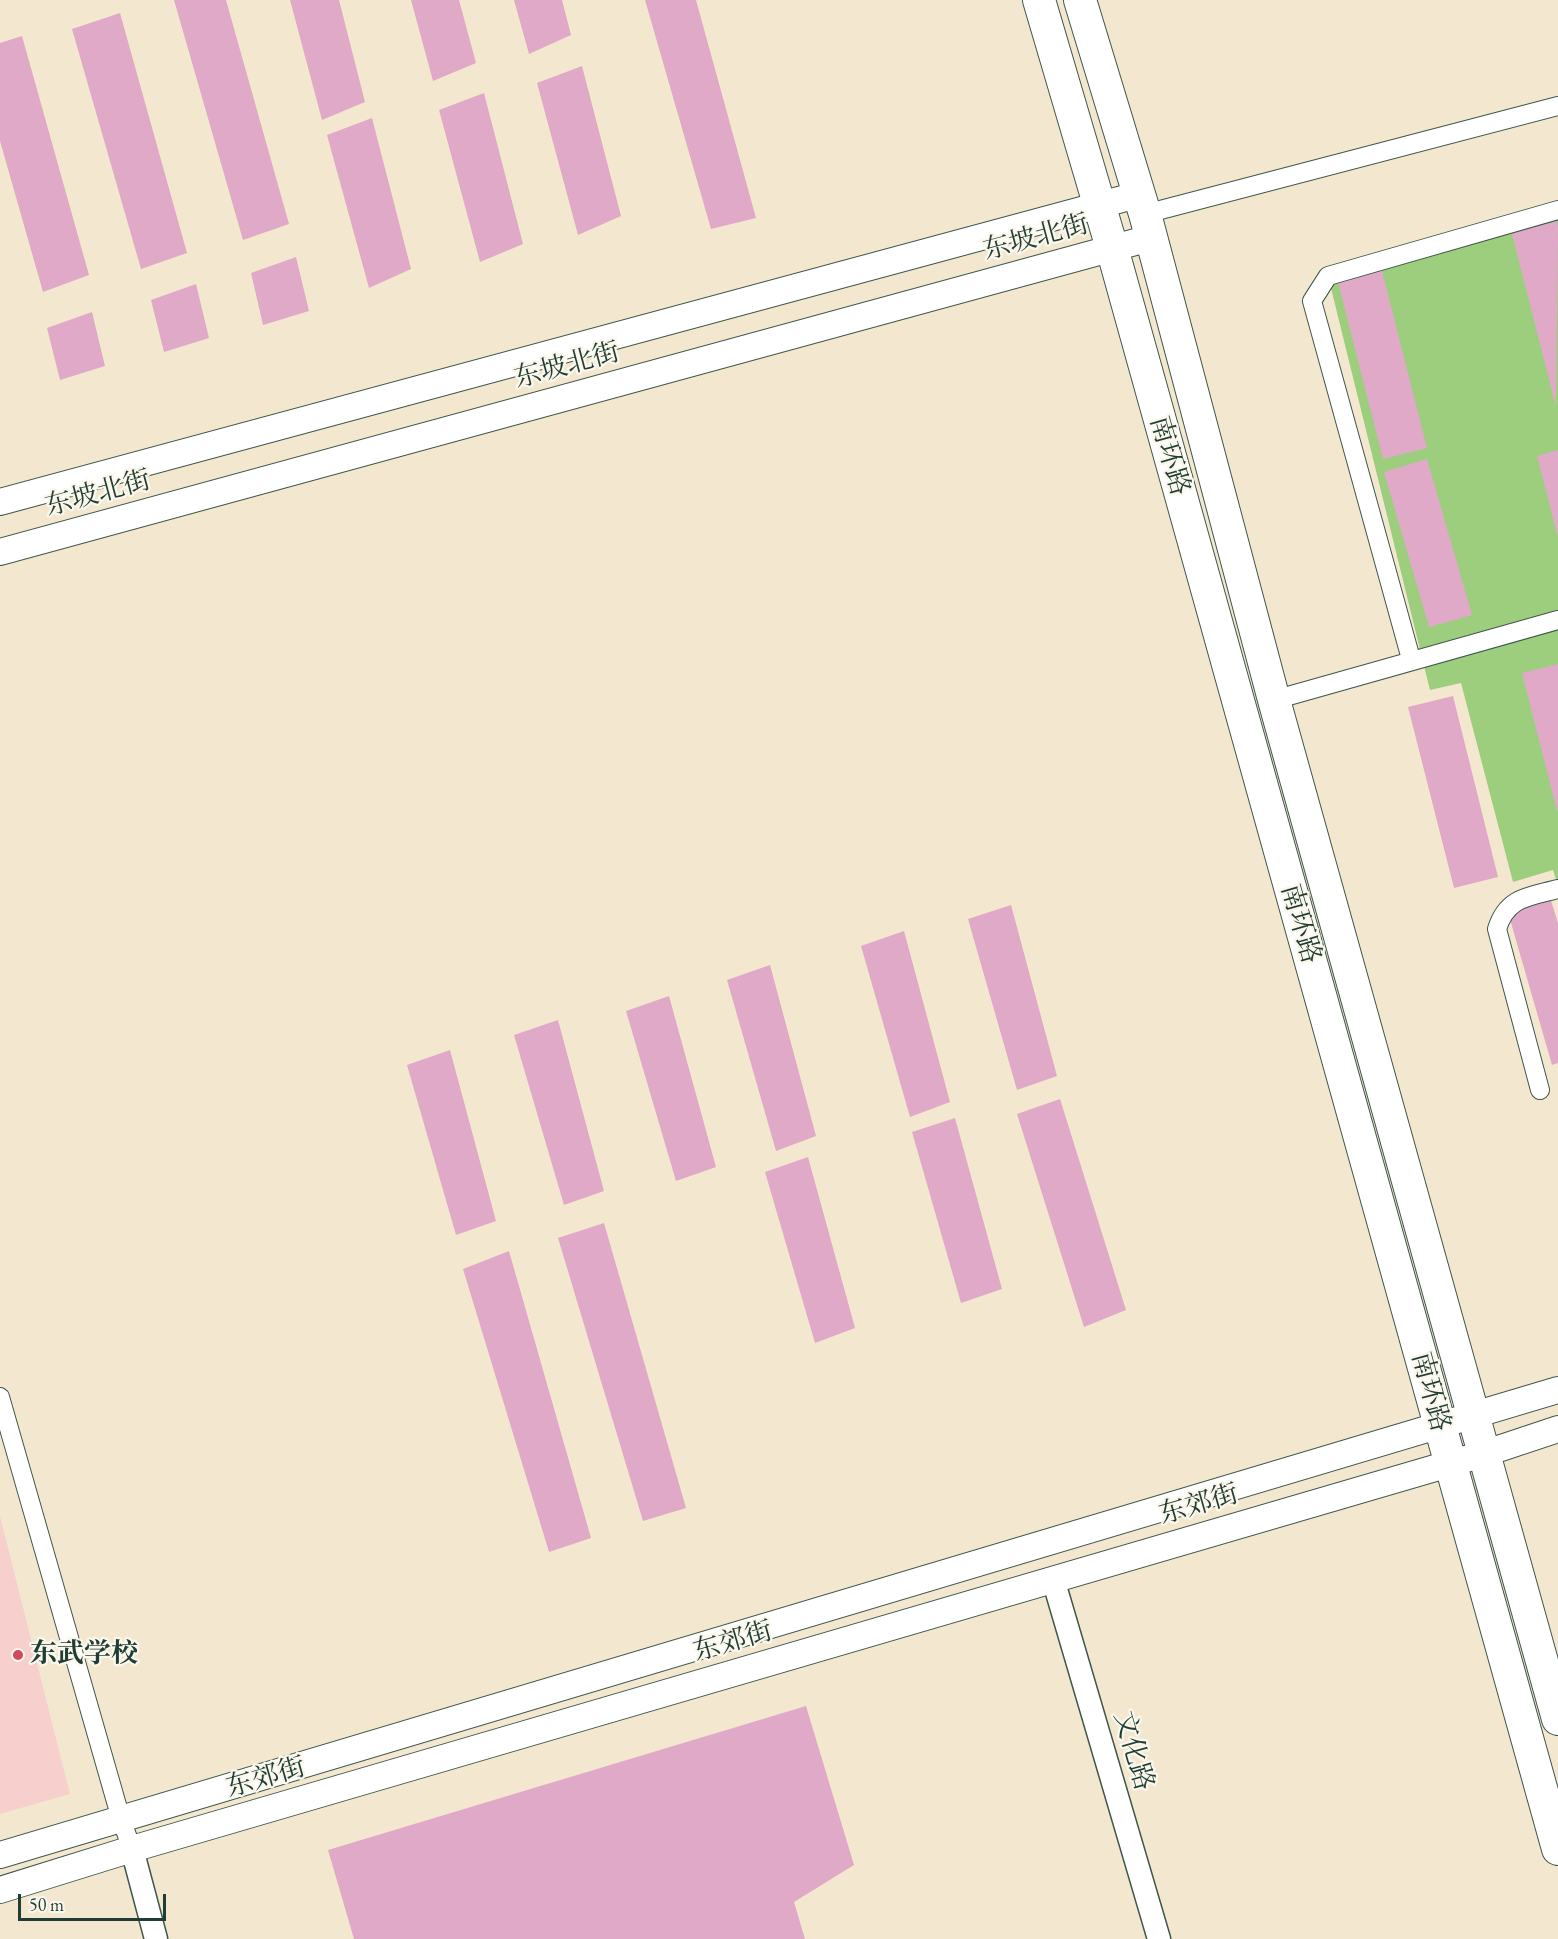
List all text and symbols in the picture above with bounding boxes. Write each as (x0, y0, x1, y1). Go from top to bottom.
street label: 东坡北街 (980, 208, 1092, 268)
street label: 东坡北街 (511, 336, 623, 396)
street label: 南环路 (1142, 413, 1196, 499)
street label: 东坡北街 (42, 464, 154, 524)
street label: 南环路 (1273, 881, 1327, 967)
street label: 南环路 (1404, 1349, 1456, 1435)
street label: 东郊街 (1156, 1478, 1242, 1532)
street label: 东郊街 (690, 1615, 776, 1669)
place label: 东武学校 (30, 1639, 138, 1671)
marker: 东武学校 (11, 1648, 25, 1662)
street label: 文化路 (1106, 1708, 1160, 1794)
street label: 东郊街 (223, 1751, 309, 1805)
scale bar (21, 1882, 170, 1920)
text: 50 m (29, 1893, 64, 1916)

